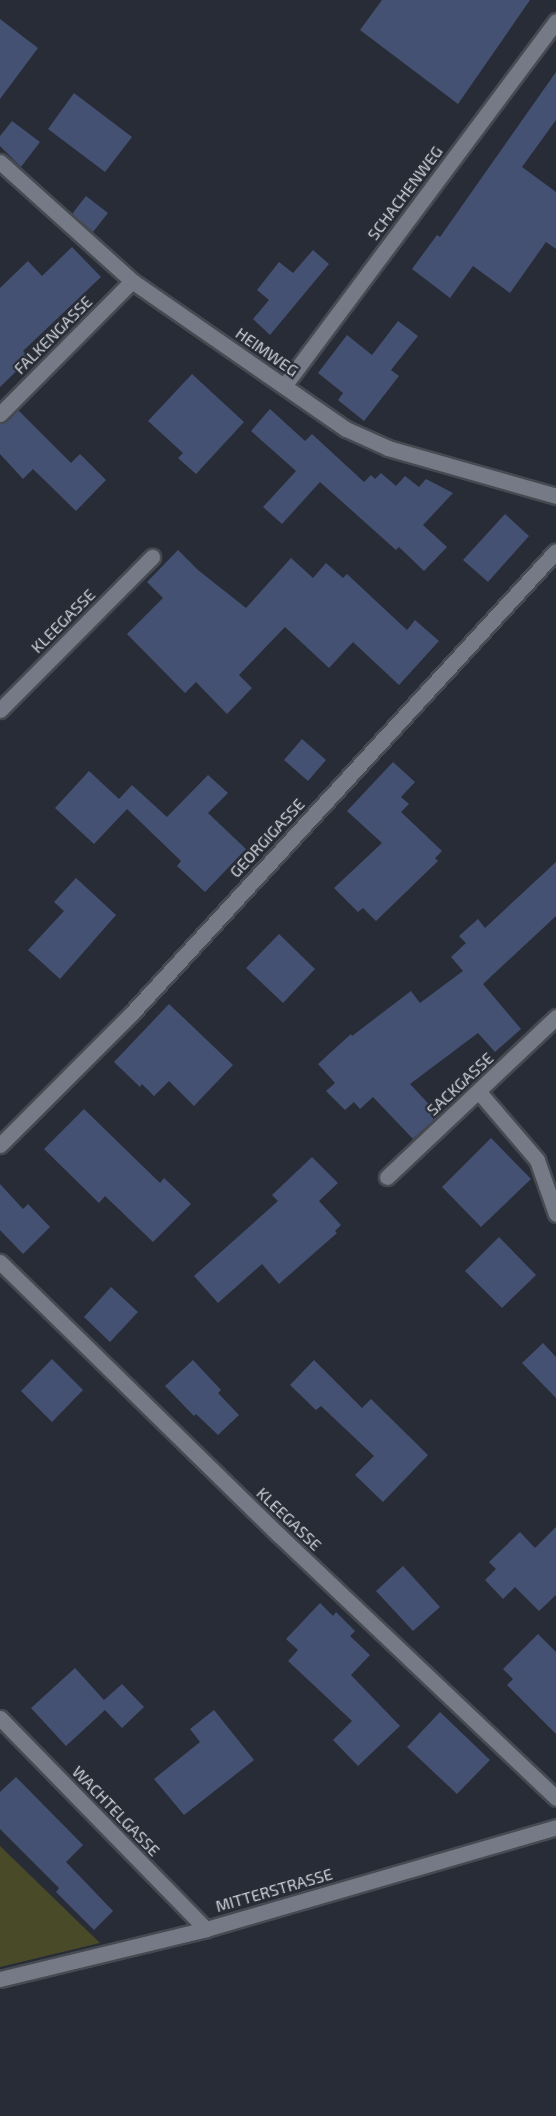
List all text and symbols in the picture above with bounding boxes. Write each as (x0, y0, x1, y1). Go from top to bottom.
street label: SCHACHENWEG (363, 142, 447, 244)
street label: FALKENGASSE (10, 292, 96, 378)
street label: HEIMWEG (232, 324, 302, 380)
street label: KLEEGASSE (27, 585, 99, 657)
street label: GEORGIGASSE (226, 795, 308, 881)
street label: SACKGASSE (423, 1048, 497, 1120)
street label: KLEEGASSE (253, 1483, 325, 1555)
street label: WACHTELGASSE (68, 1762, 164, 1860)
street label: MITTERSTRASSE (213, 1864, 335, 1916)

